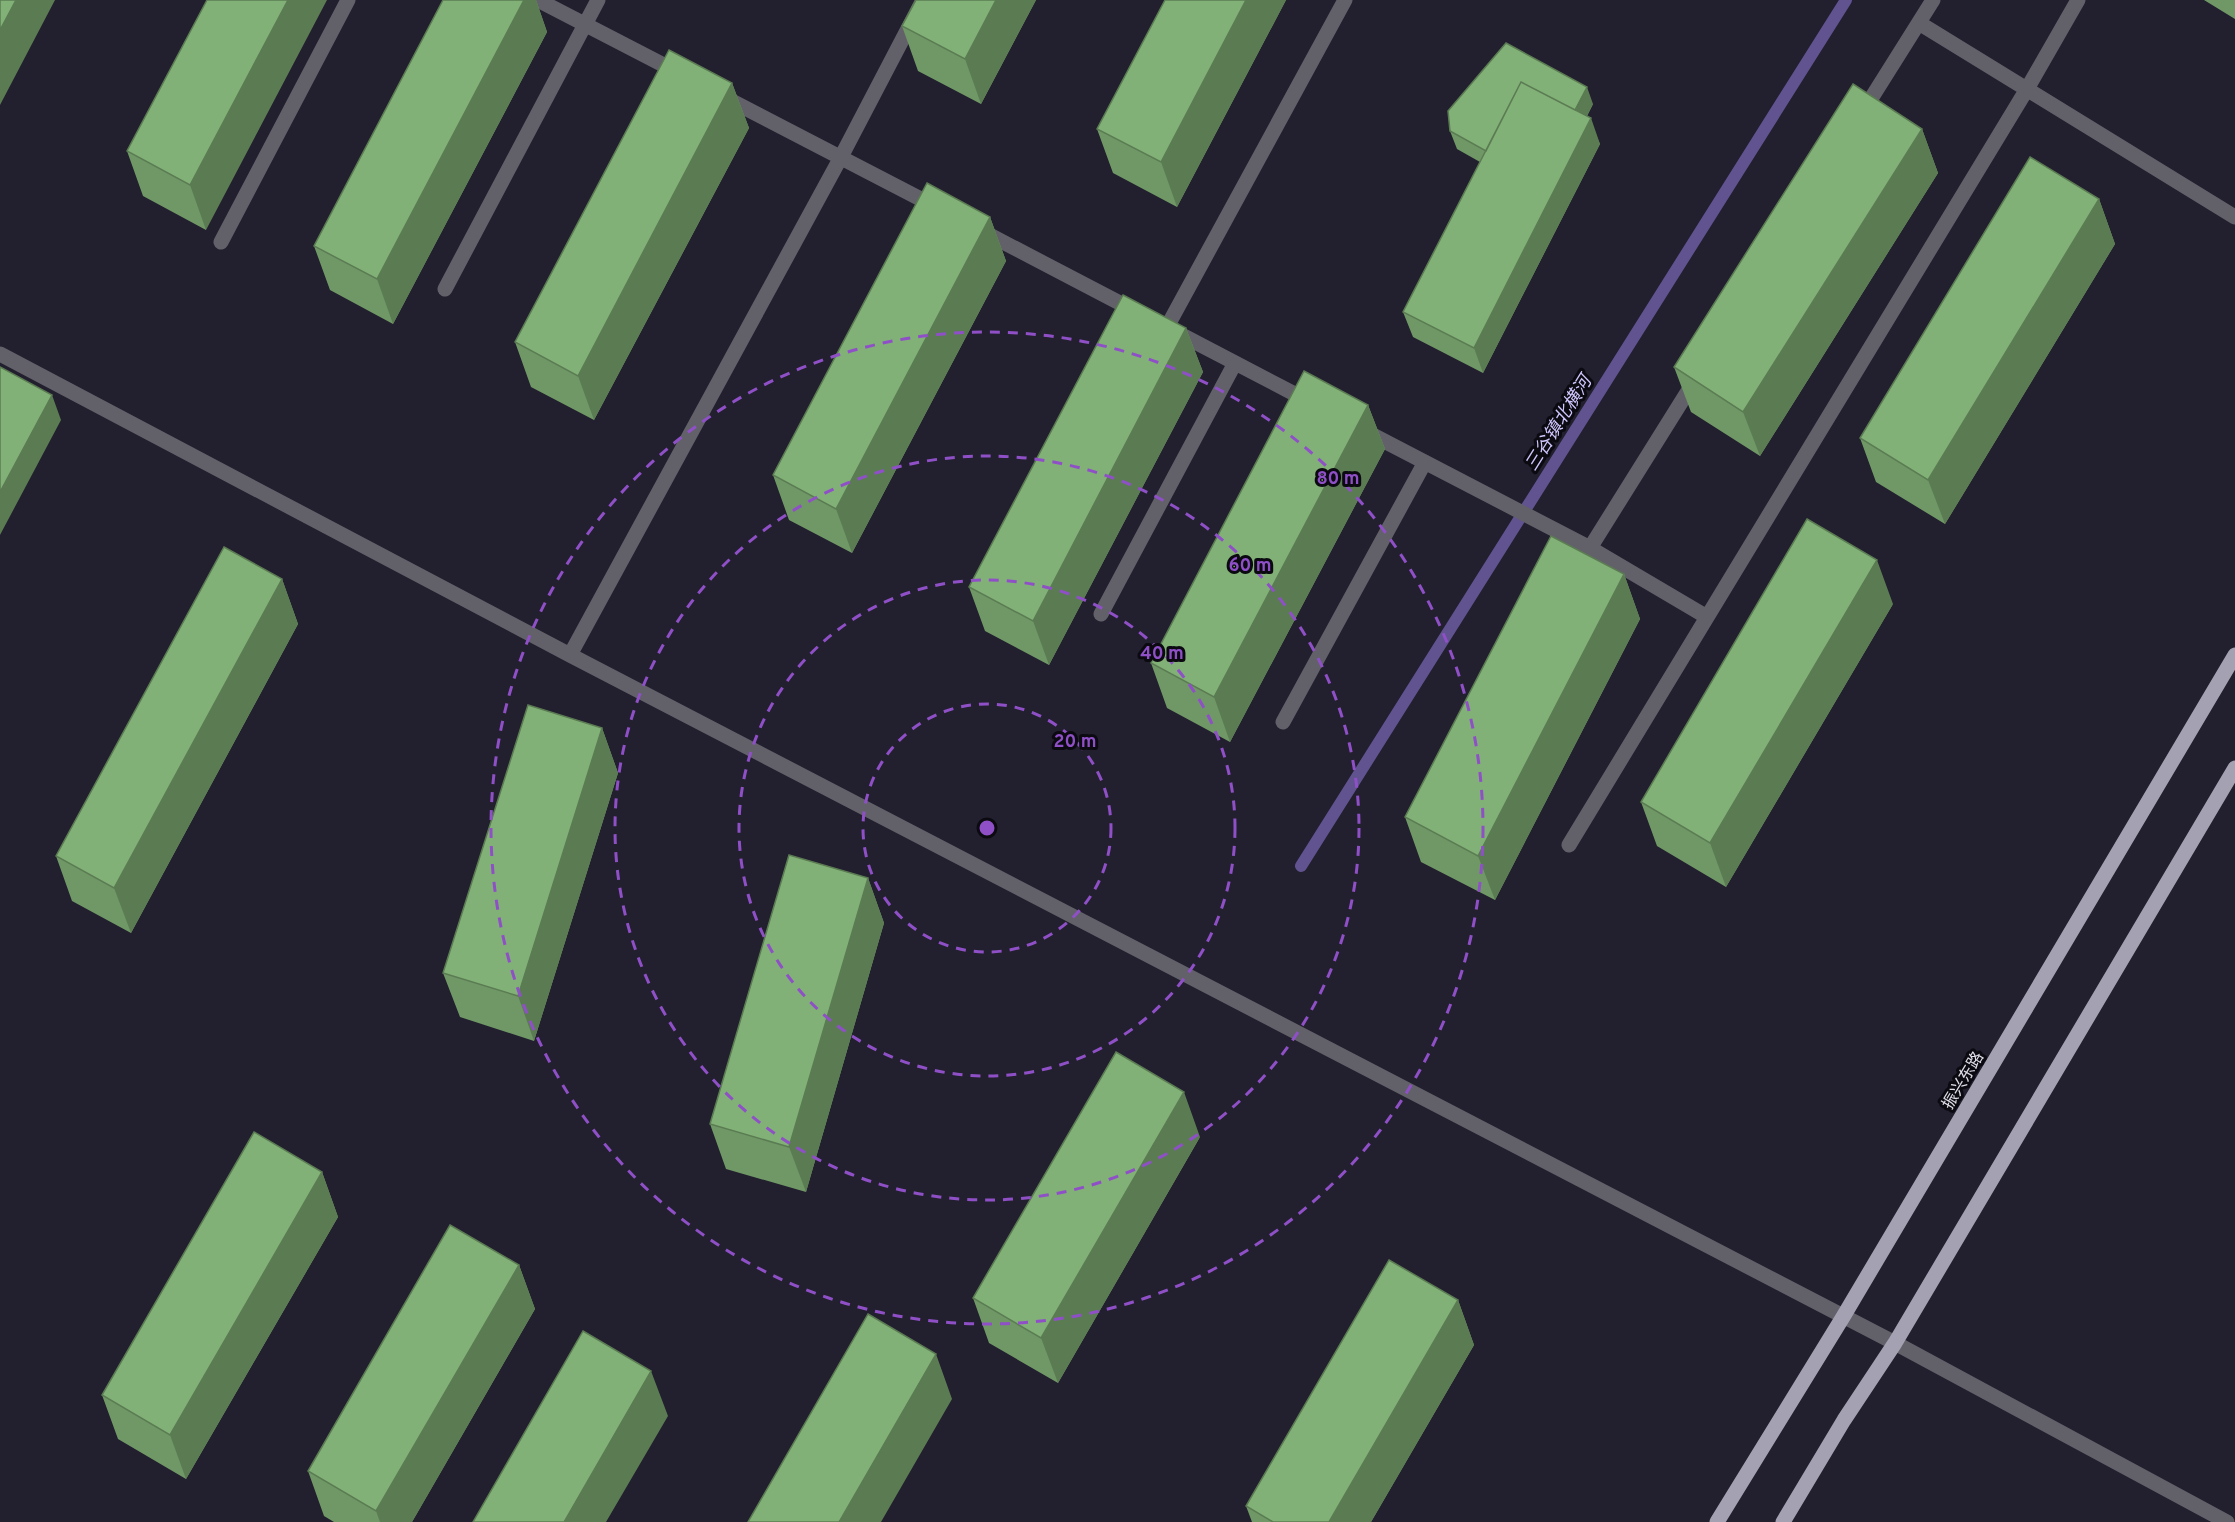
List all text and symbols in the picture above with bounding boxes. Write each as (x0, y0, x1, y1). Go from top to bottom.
water label: 三谷镇北横河 (1521, 369, 1599, 476)
text: 80 m (1316, 468, 1360, 491)
text: 60 m (1228, 555, 1272, 578)
text: 40 m (1140, 643, 1184, 666)
text: 20 m (1053, 731, 1097, 754)
centre of rings (977, 818, 997, 838)
street label: 振兴东路 (1939, 1048, 1989, 1114)

